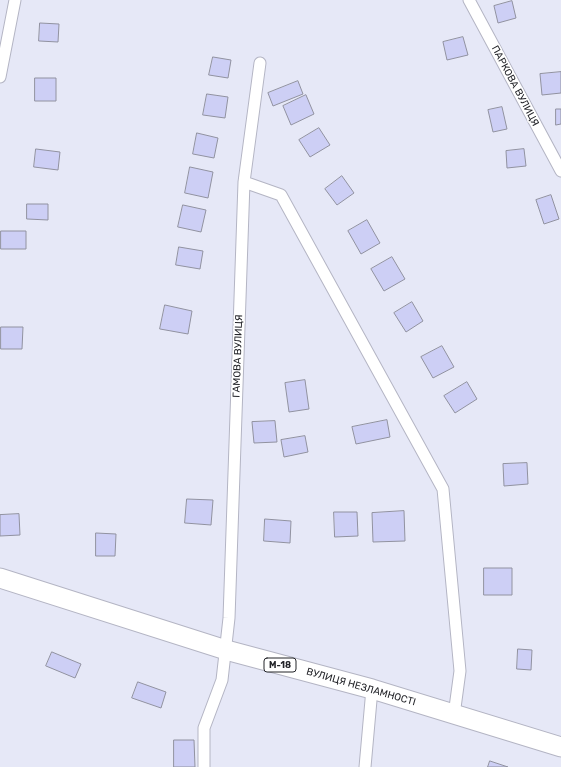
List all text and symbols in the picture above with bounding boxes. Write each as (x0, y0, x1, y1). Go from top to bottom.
street label: ПАРКОВА ВУЛИЦЯ (489, 44, 541, 128)
street label: ГАМОВА ВУЛИЦЯ (231, 314, 245, 398)
road number: М-18 (264, 658, 296, 672)
street label: ВУЛИЦЯ НЕЗЛАМНОСТІ (305, 666, 417, 708)

